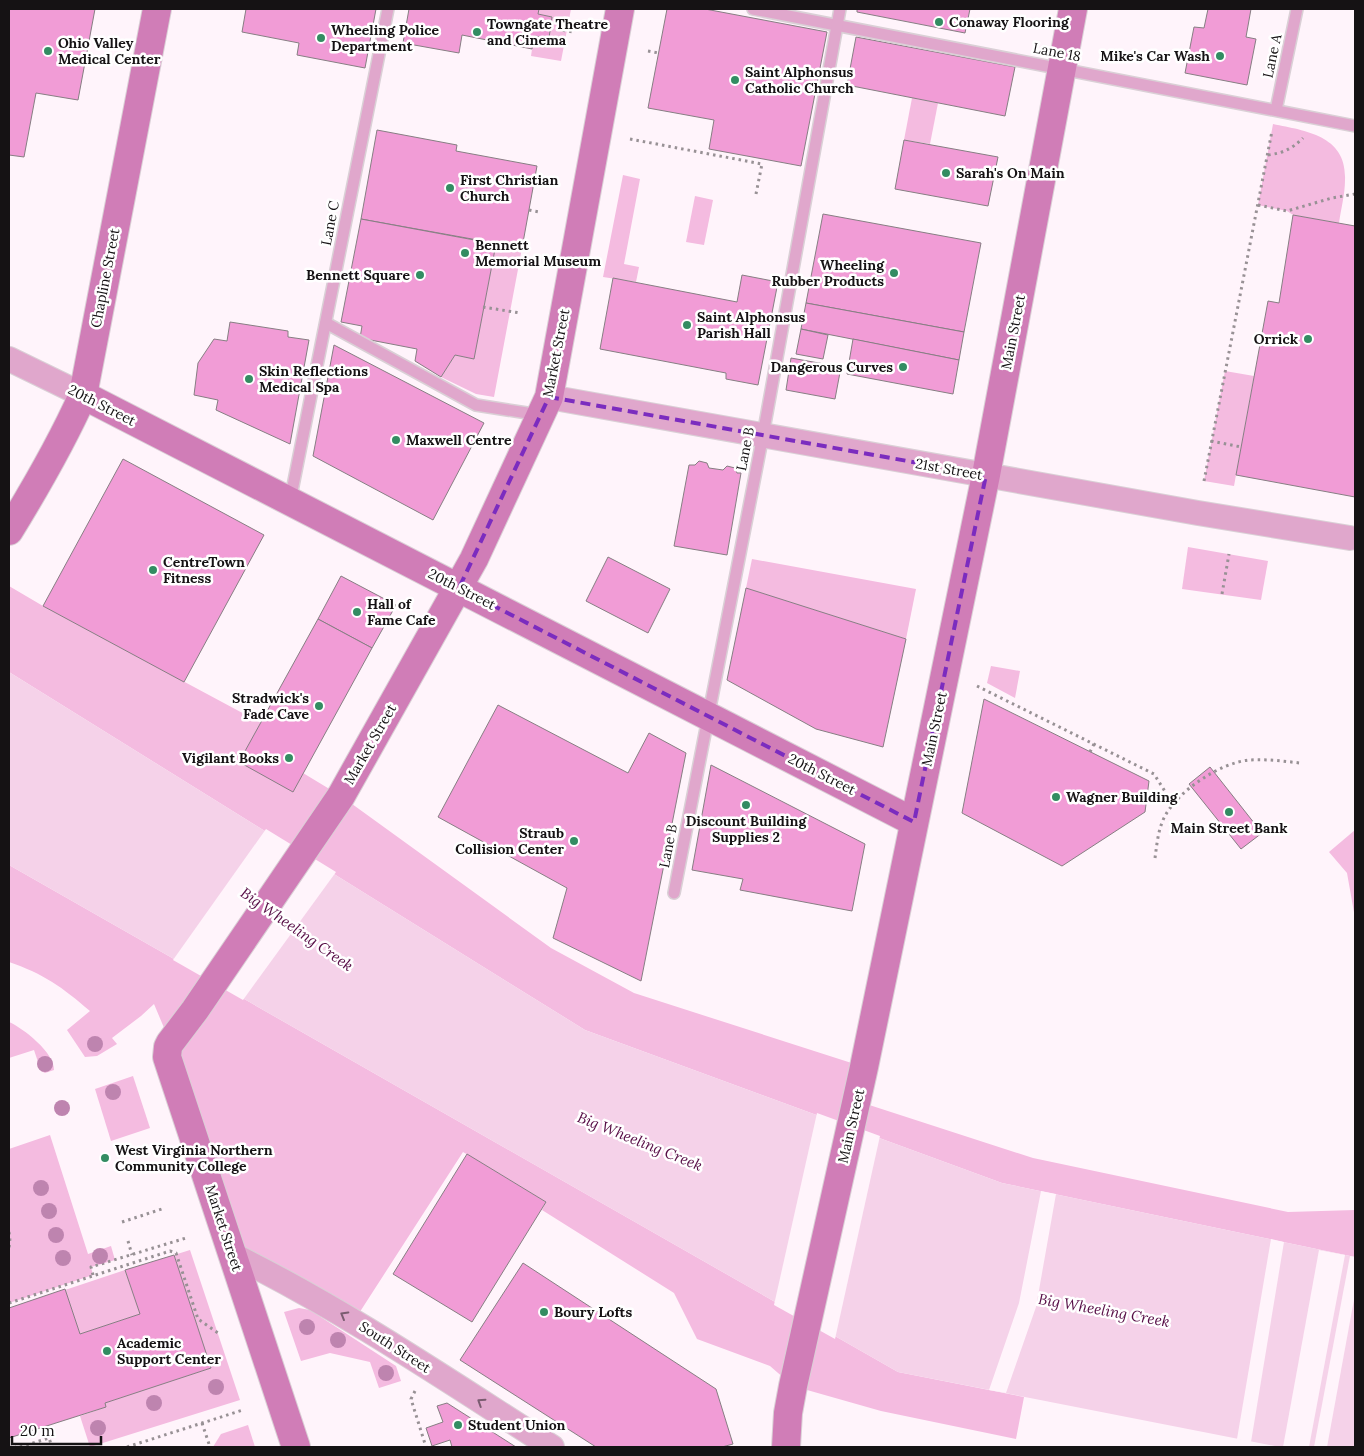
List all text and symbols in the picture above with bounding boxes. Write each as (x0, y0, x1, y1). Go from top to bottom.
place label: Conaway Flooring (949, 13, 1070, 31)
place label: Towngate Theatre and Cinema (487, 15, 608, 49)
marker: Conaway Flooring (933, 16, 945, 28)
place label: Wheeling Police Department (331, 21, 439, 55)
marker: Towngate Theatre and Cinema (471, 26, 483, 38)
marker: Wheeling Police Department (315, 32, 327, 44)
street label: Lane A (1259, 32, 1285, 79)
place label: Ohio Valley Medical Center (58, 34, 161, 68)
street label: Lane 18 (1032, 39, 1083, 65)
marker: Ohio Valley Medical Center (42, 45, 54, 57)
place label: Mike's Car Wash (1100, 47, 1210, 65)
marker: Mike's Car Wash (1214, 50, 1226, 62)
place label: Saint Alphonsus Catholic Church (745, 63, 854, 97)
marker: Saint Alphonsus Catholic Church (729, 74, 741, 86)
place label: Sarah's On Main (956, 164, 1065, 182)
marker: Sarah's On Main (940, 167, 952, 179)
place label: First Christian Church (460, 171, 558, 205)
marker: First Christian Church (444, 182, 456, 194)
street label: Lane C (317, 199, 343, 247)
street label: Chapline Street (87, 226, 124, 329)
place label: Bennett Memorial Museum (475, 236, 601, 270)
marker: Bennett Memorial Museum (459, 247, 471, 259)
place label: Wheeling Rubber Products (772, 256, 885, 290)
place label: Bennett Square (306, 266, 410, 284)
marker: Wheeling Rubber Products (888, 267, 900, 279)
marker: Bennett Square (414, 269, 426, 281)
street label: Main Street (997, 292, 1029, 371)
street label: Market Street (539, 307, 574, 399)
place label: Saint Alphonsus Parish Hall (697, 308, 806, 342)
marker: Saint Alphonsus Parish Hall (681, 319, 693, 331)
place label: Orrick (1254, 330, 1299, 348)
marker: Orrick (1302, 333, 1314, 345)
place label: Dangerous Curves (770, 358, 893, 376)
marker: Dangerous Curves (897, 361, 909, 373)
place label: Skin Reflections Medical Spa (259, 362, 368, 396)
marker: Skin Reflections Medical Spa (243, 373, 255, 385)
street label: 20th Street (65, 380, 139, 430)
street label: Lane B (732, 425, 758, 472)
place label: Maxwell Centre (406, 431, 512, 449)
marker: Maxwell Centre (390, 434, 402, 446)
street label: 21st Street (914, 454, 985, 484)
place label: CentreTown Fitness (163, 553, 245, 587)
marker: CentreTown Fitness (147, 564, 159, 576)
street label: 20th Street (425, 564, 499, 614)
place label: Hall of Fame Cafe (367, 595, 436, 629)
marker: Hall of Fame Cafe (351, 606, 363, 618)
place label: Stradwick's Fade Cave (232, 689, 309, 723)
street label: Main Street (917, 689, 951, 768)
marker: Stradwick's Fade Cave (313, 700, 325, 712)
street label: Market Street (340, 700, 401, 787)
place label: Vigilant Books (182, 749, 279, 767)
street label: 20th Street (785, 749, 859, 799)
marker: Vigilant Books (283, 752, 295, 764)
place label: Wagner Building (1066, 788, 1179, 806)
marker: Wagner Building (1050, 791, 1062, 803)
marker: Discount Building Supplies 2 (740, 799, 752, 811)
marker: Main Street Bank (1223, 806, 1235, 818)
place label: Discount Building Supplies 2 (686, 812, 807, 846)
place label: Main Street Bank (1170, 819, 1288, 837)
street label: Lane B (655, 822, 681, 869)
place label: Straub Collision Center (455, 824, 564, 858)
marker: Straub Collision Center (568, 835, 580, 847)
water label: Big Wheeling Creek (237, 883, 357, 975)
street label: Main Street (834, 1086, 868, 1165)
water label: Big Wheeling Creek (575, 1107, 706, 1175)
place label: West Virginia Northern Community College (115, 1141, 273, 1175)
marker: West Virginia Northern Community College (99, 1152, 111, 1164)
street label: Market Street (202, 1183, 247, 1274)
water label: Big Wheeling Creek (1037, 1289, 1171, 1331)
place label: Boury Lofts (554, 1303, 632, 1321)
marker: Boury Lofts (538, 1306, 550, 1318)
one-way arrow (340, 1312, 349, 1322)
street label: South Street (356, 1317, 435, 1377)
place label: Academic Support Center (117, 1334, 221, 1368)
marker: Academic Support Center (101, 1345, 113, 1357)
one-way arrow (477, 1399, 486, 1409)
scale bar (12, 1414, 101, 1446)
place label: Student Union (468, 1416, 566, 1434)
marker: Student Union (452, 1419, 464, 1431)
text: 20 m (20, 1421, 55, 1440)

